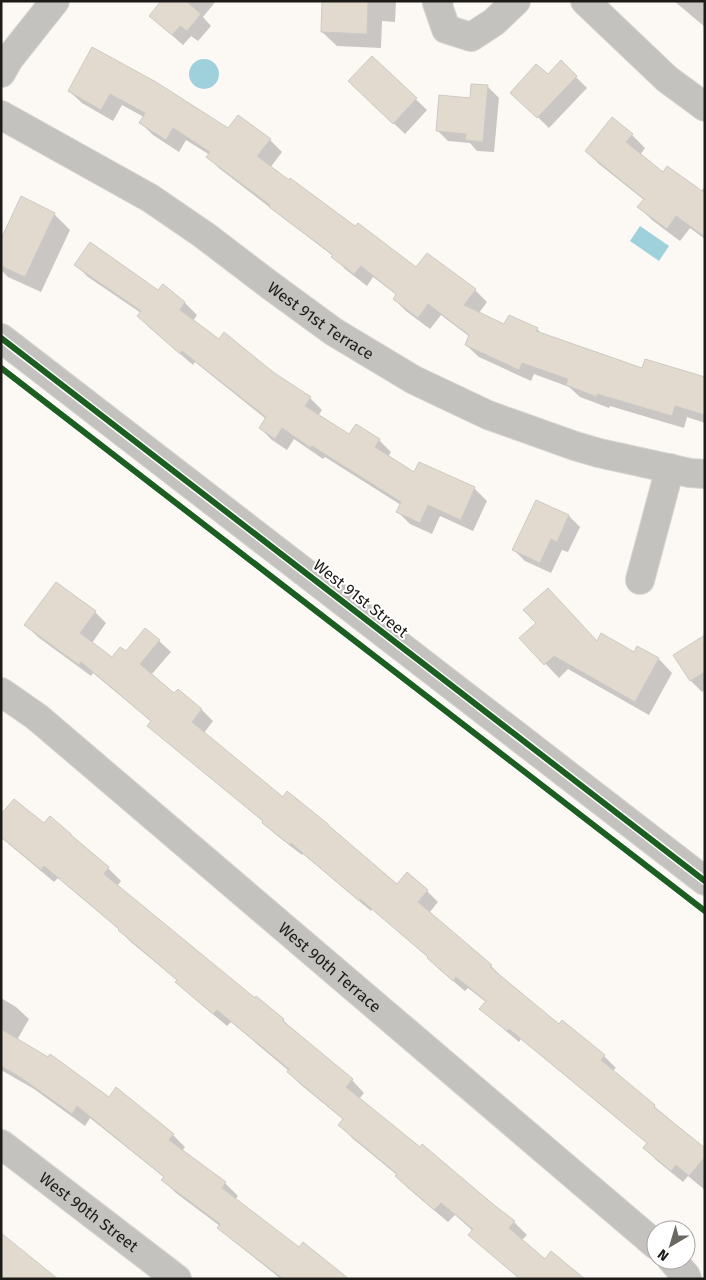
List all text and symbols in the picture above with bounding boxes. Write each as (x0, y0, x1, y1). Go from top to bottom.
street label: West 91st Terrace (264, 278, 377, 364)
street label: West 91st Street (309, 555, 412, 641)
street label: West 90th Terrace (275, 918, 385, 1016)
street label: West 90th Street (36, 1168, 142, 1256)
north arrow (646, 1220, 696, 1270)
text: N (654, 1245, 672, 1264)

